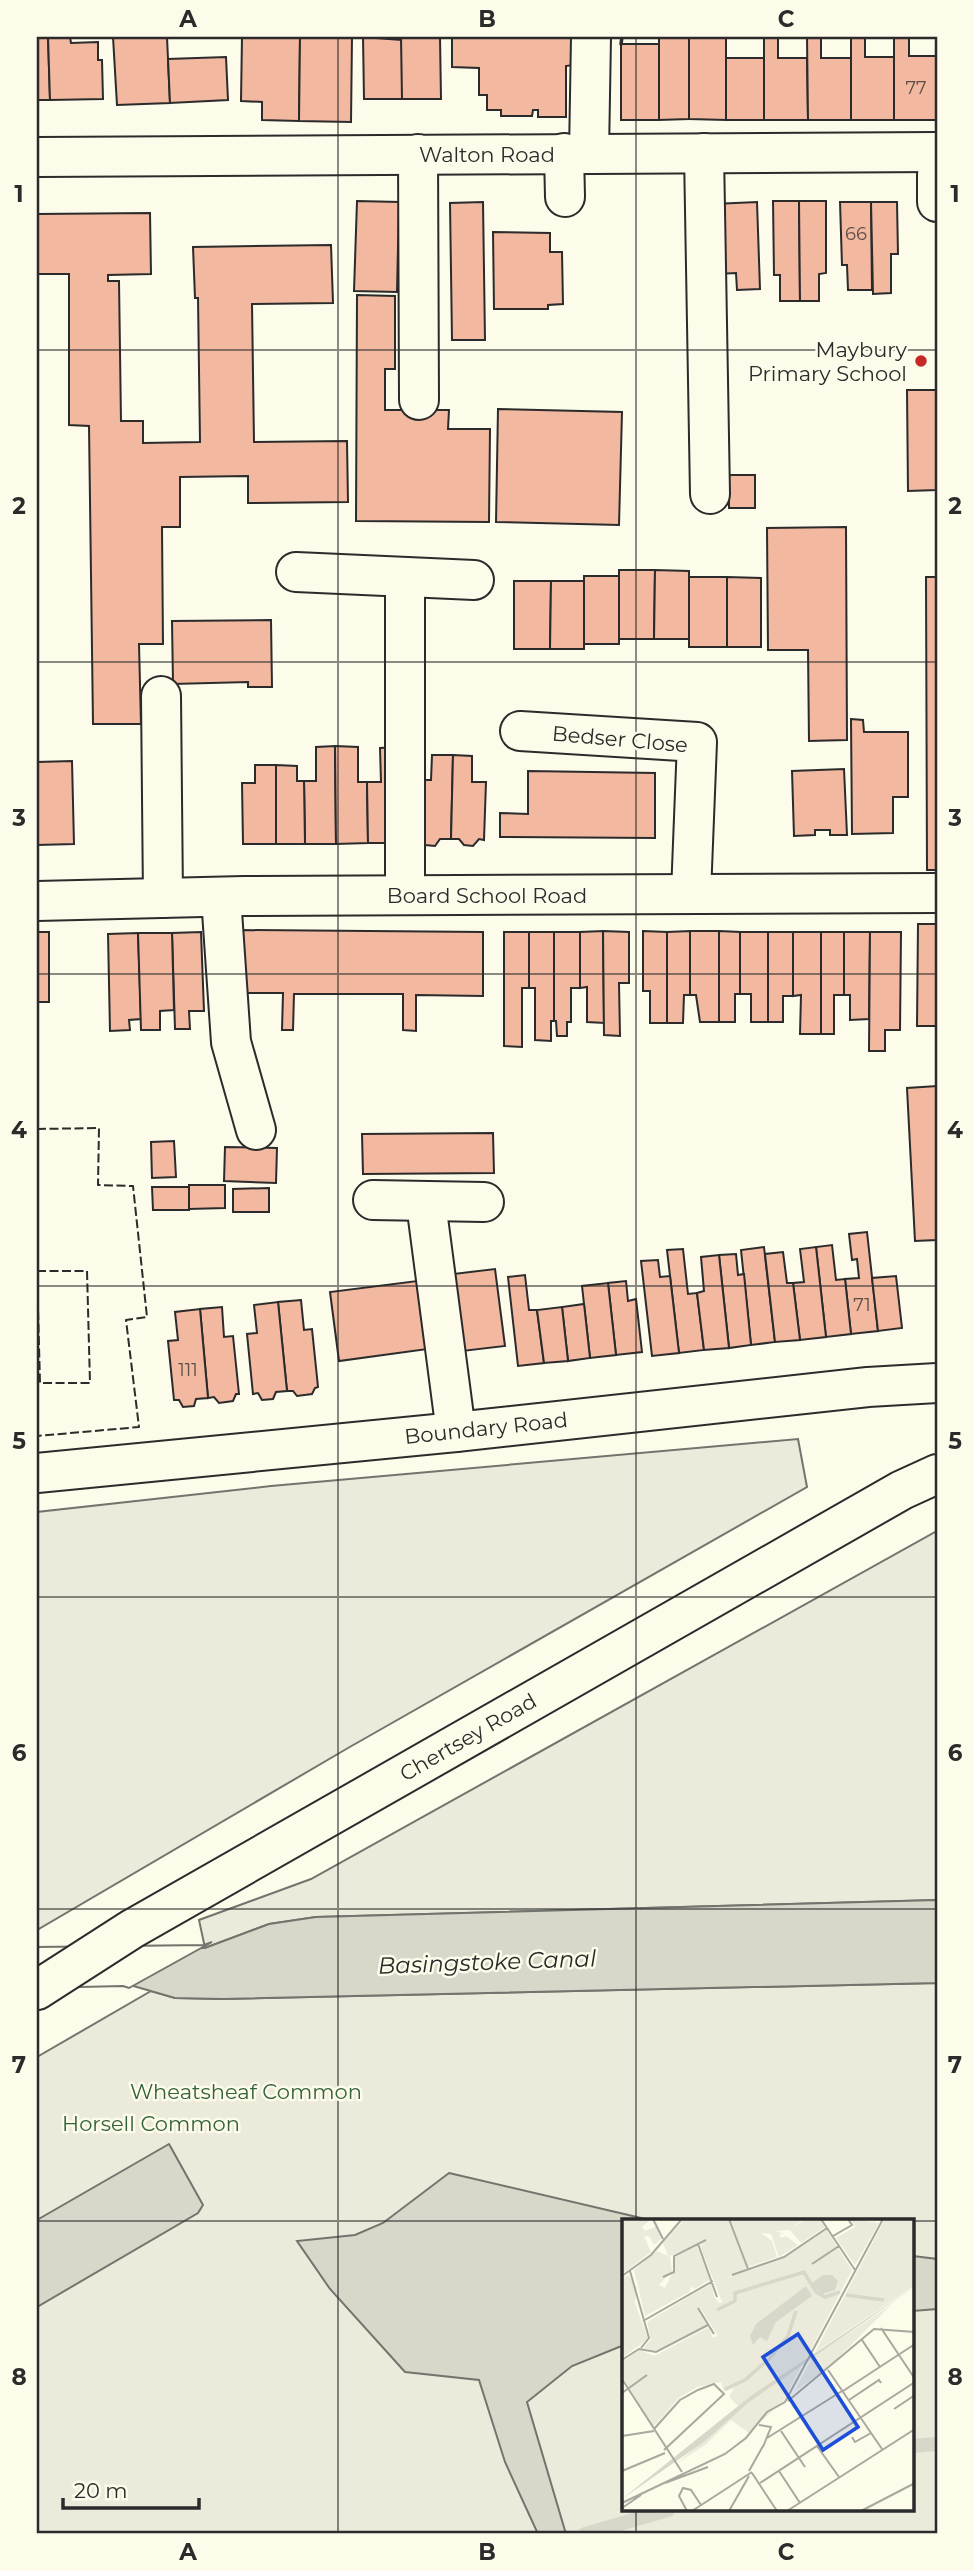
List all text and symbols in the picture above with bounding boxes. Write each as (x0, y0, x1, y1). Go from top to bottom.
text: A (178, 5, 197, 33)
text: B (478, 5, 496, 33)
text: C (778, 5, 795, 33)
house number: 77 (905, 77, 927, 99)
street label: Walton Road (419, 142, 555, 167)
text: 1 (14, 180, 24, 208)
text: 1 (950, 180, 960, 208)
house number: 66 (845, 223, 867, 245)
place label: Maybury Primary School (748, 337, 908, 386)
marker: Maybury Primary School (913, 353, 929, 369)
text: 2 (12, 492, 26, 520)
text: 2 (948, 492, 962, 520)
street label: Bedser Close (551, 721, 689, 757)
text: 3 (11, 804, 26, 832)
text: 3 (947, 804, 962, 832)
street label: Board School Road (387, 883, 587, 908)
text: 4 (11, 1116, 27, 1144)
text: 4 (947, 1116, 963, 1144)
house number: 71 (853, 1294, 871, 1316)
house number: 111 (178, 1359, 198, 1381)
street label: Boundary Road (403, 1407, 569, 1449)
text: 5 (12, 1427, 26, 1455)
text: 5 (948, 1427, 962, 1455)
street label: Chertsey Road (395, 1688, 541, 1786)
text: 6 (12, 1739, 27, 1767)
text: 6 (948, 1739, 963, 1767)
water label: Basingstoke Canal (377, 1944, 597, 1980)
text: 7 (12, 2051, 26, 2079)
text: 7 (948, 2051, 962, 2079)
park label: Wheatsheaf Common (130, 2079, 362, 2104)
park label: Horsell Common (62, 2111, 240, 2136)
inset map (622, 2219, 914, 2512)
text: 8 (11, 2363, 27, 2391)
text: 8 (947, 2363, 963, 2391)
scale bar (63, 2466, 200, 2510)
text: 20 m (74, 2478, 128, 2503)
text: A (178, 2538, 197, 2566)
text: B (478, 2538, 496, 2566)
text: C (778, 2538, 795, 2566)

